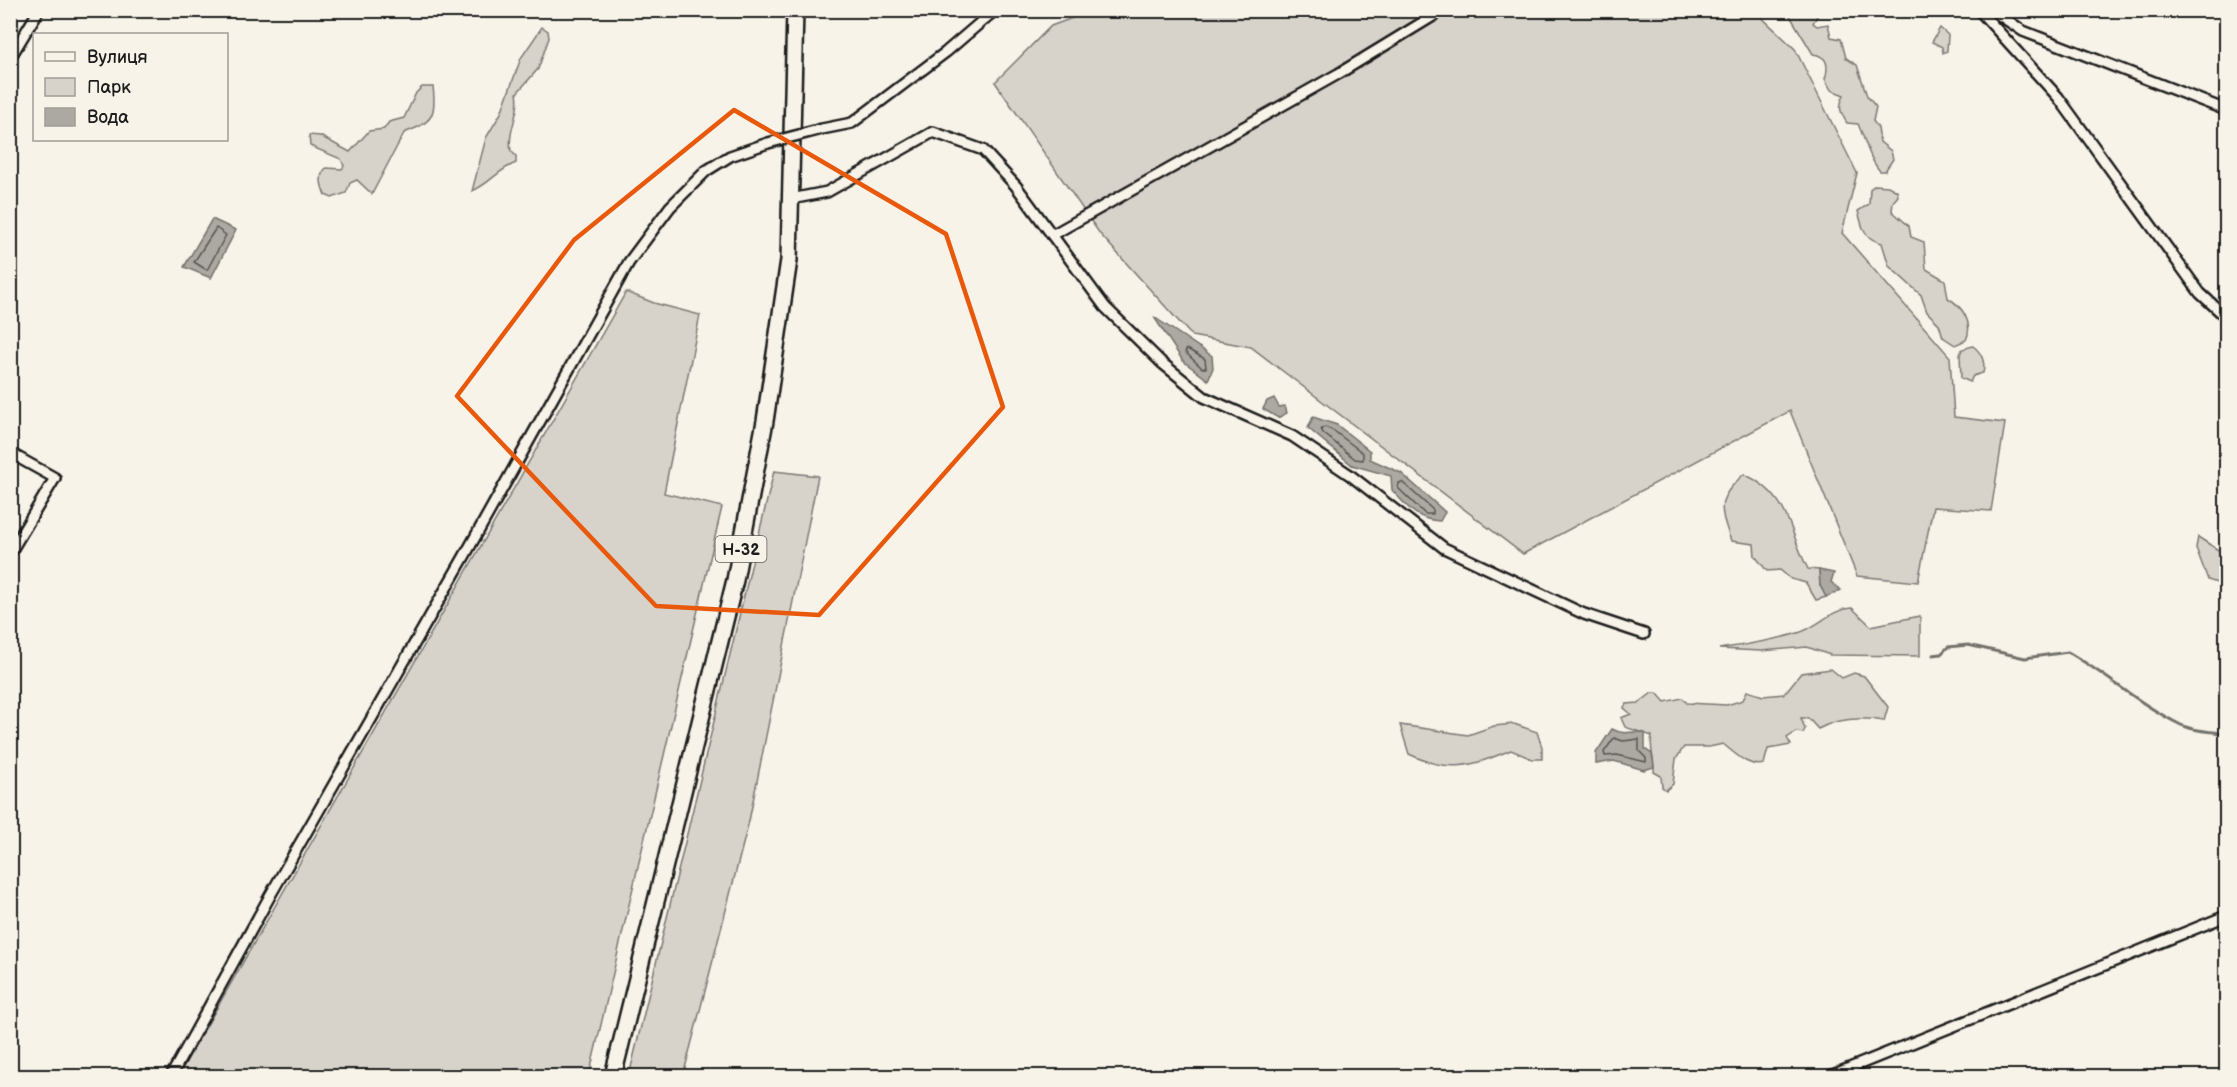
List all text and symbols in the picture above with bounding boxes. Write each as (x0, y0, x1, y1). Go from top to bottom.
legend (33, 33, 228, 141)
text: Вулиця (87, 47, 148, 68)
text: Парк (87, 77, 131, 98)
text: Вода (87, 107, 129, 128)
road number: Н-32 (716, 536, 766, 562)

